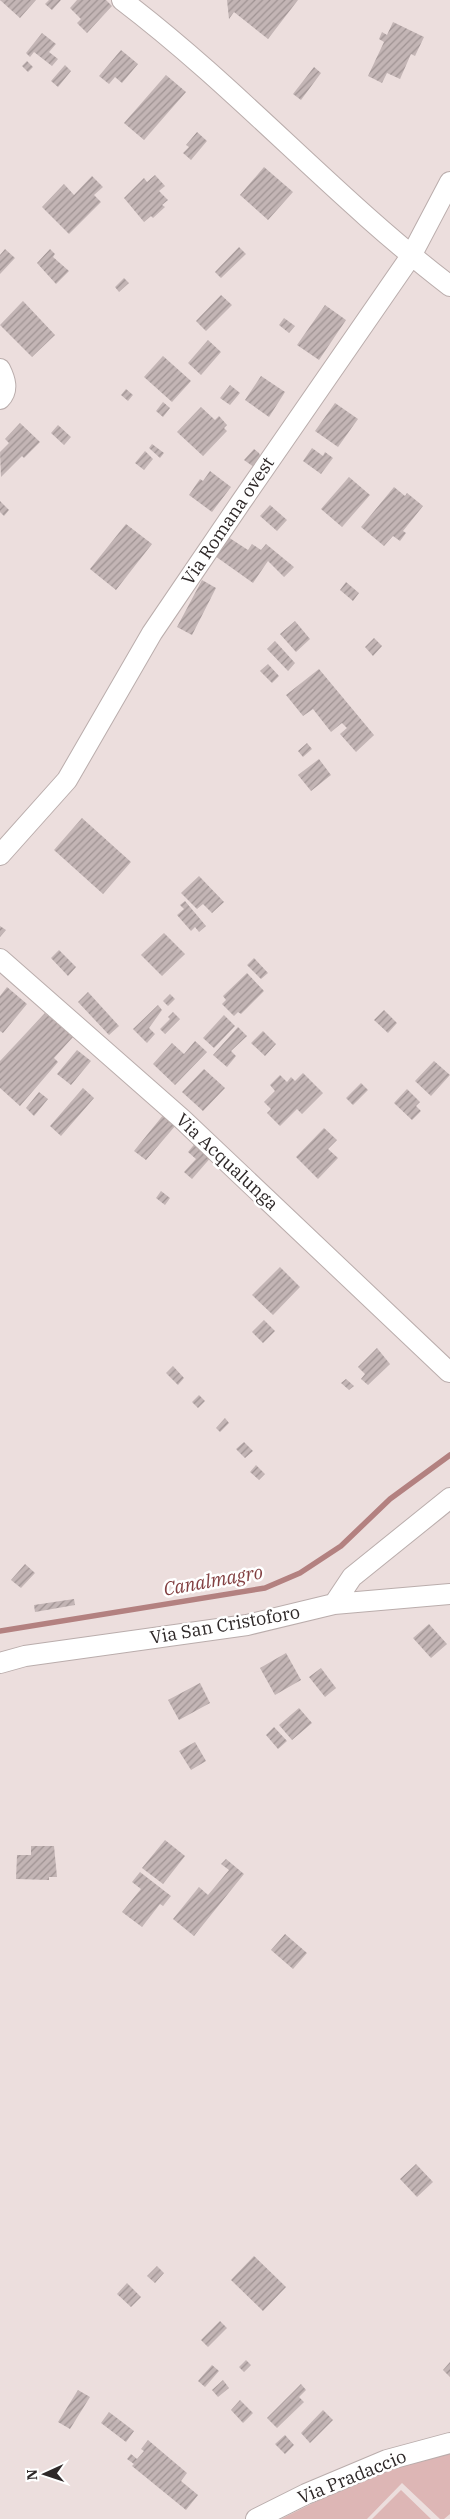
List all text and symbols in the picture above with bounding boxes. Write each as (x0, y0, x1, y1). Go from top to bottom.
street label: Via Romana ovest (176, 452, 279, 589)
street label: Via Acqualunga (171, 1108, 284, 1215)
water label: Canalmagro (161, 1559, 265, 1601)
street label: Via San Cristoforo (148, 1600, 302, 1649)
street label: Via Pradaccio (294, 2444, 409, 2509)
north arrow (20, 2449, 70, 2499)
text: N (23, 2469, 41, 2481)

